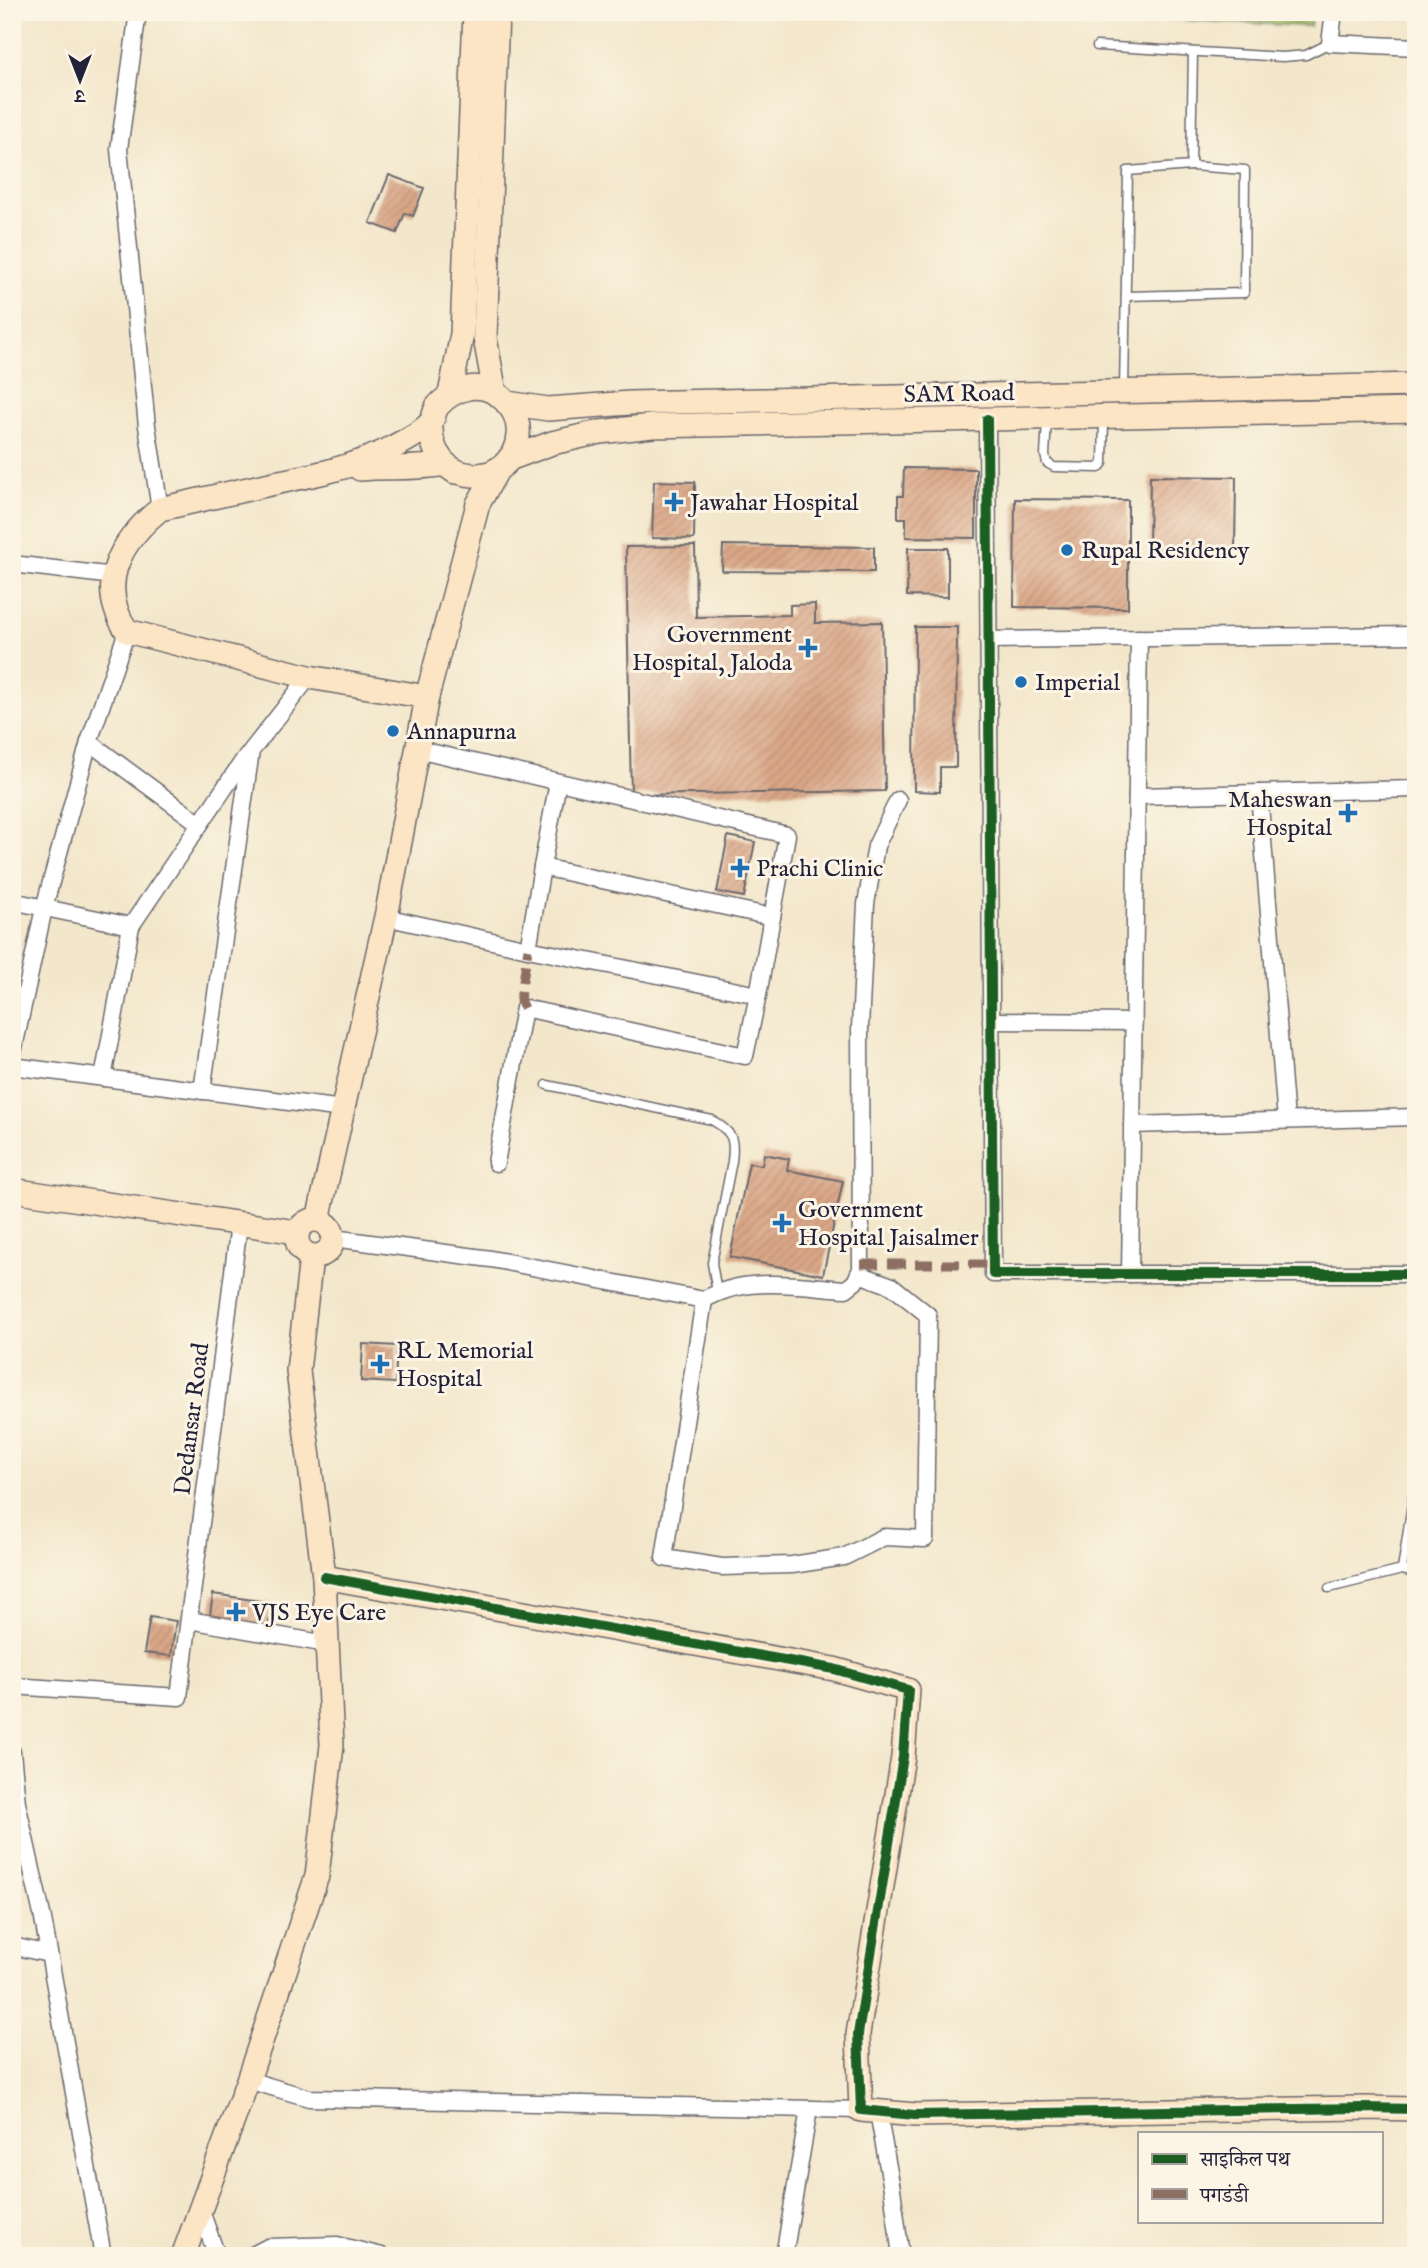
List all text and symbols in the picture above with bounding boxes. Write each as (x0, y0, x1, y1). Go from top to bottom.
north arrow (46, 46, 116, 116)
text: उ (74, 83, 87, 107)
street label: SAM Road (903, 378, 1015, 411)
place label: Jawahar Hospital (687, 488, 859, 519)
marker: Jawahar Hospital (664, 492, 684, 512)
place label: Rupal Residency (1081, 536, 1250, 567)
marker: Rupal Residency (1059, 542, 1075, 558)
place label: Government Hospital, Jaloda (632, 620, 793, 679)
marker: Government Hospital, Jaloda (798, 638, 818, 658)
place label: Imperial (1035, 668, 1120, 699)
marker: Imperial (1013, 674, 1029, 690)
place label: Annapurna (406, 717, 517, 748)
marker: Annapurna (385, 723, 401, 739)
place label: Maheswan Hospital (1228, 785, 1332, 844)
marker: Maheswan Hospital (1338, 803, 1358, 823)
place label: Prachi Clinic (756, 854, 883, 885)
marker: Prachi Clinic (730, 858, 750, 878)
place label: Government Hospital Jaisalmer (798, 1195, 979, 1254)
marker: Government Hospital Jaisalmer (772, 1213, 792, 1233)
place label: RL Memorial Hospital (396, 1336, 534, 1395)
street label: Dedansar Road (168, 1341, 217, 1497)
marker: RL Memorial Hospital (370, 1354, 390, 1374)
place label: VJS Eye Care (251, 1598, 386, 1629)
marker: VJS Eye Care (226, 1602, 246, 1622)
legend (1138, 2132, 1382, 2222)
text: साइकिल पथ (1199, 2147, 1292, 2174)
text: पगडंडी (1199, 2183, 1250, 2210)

